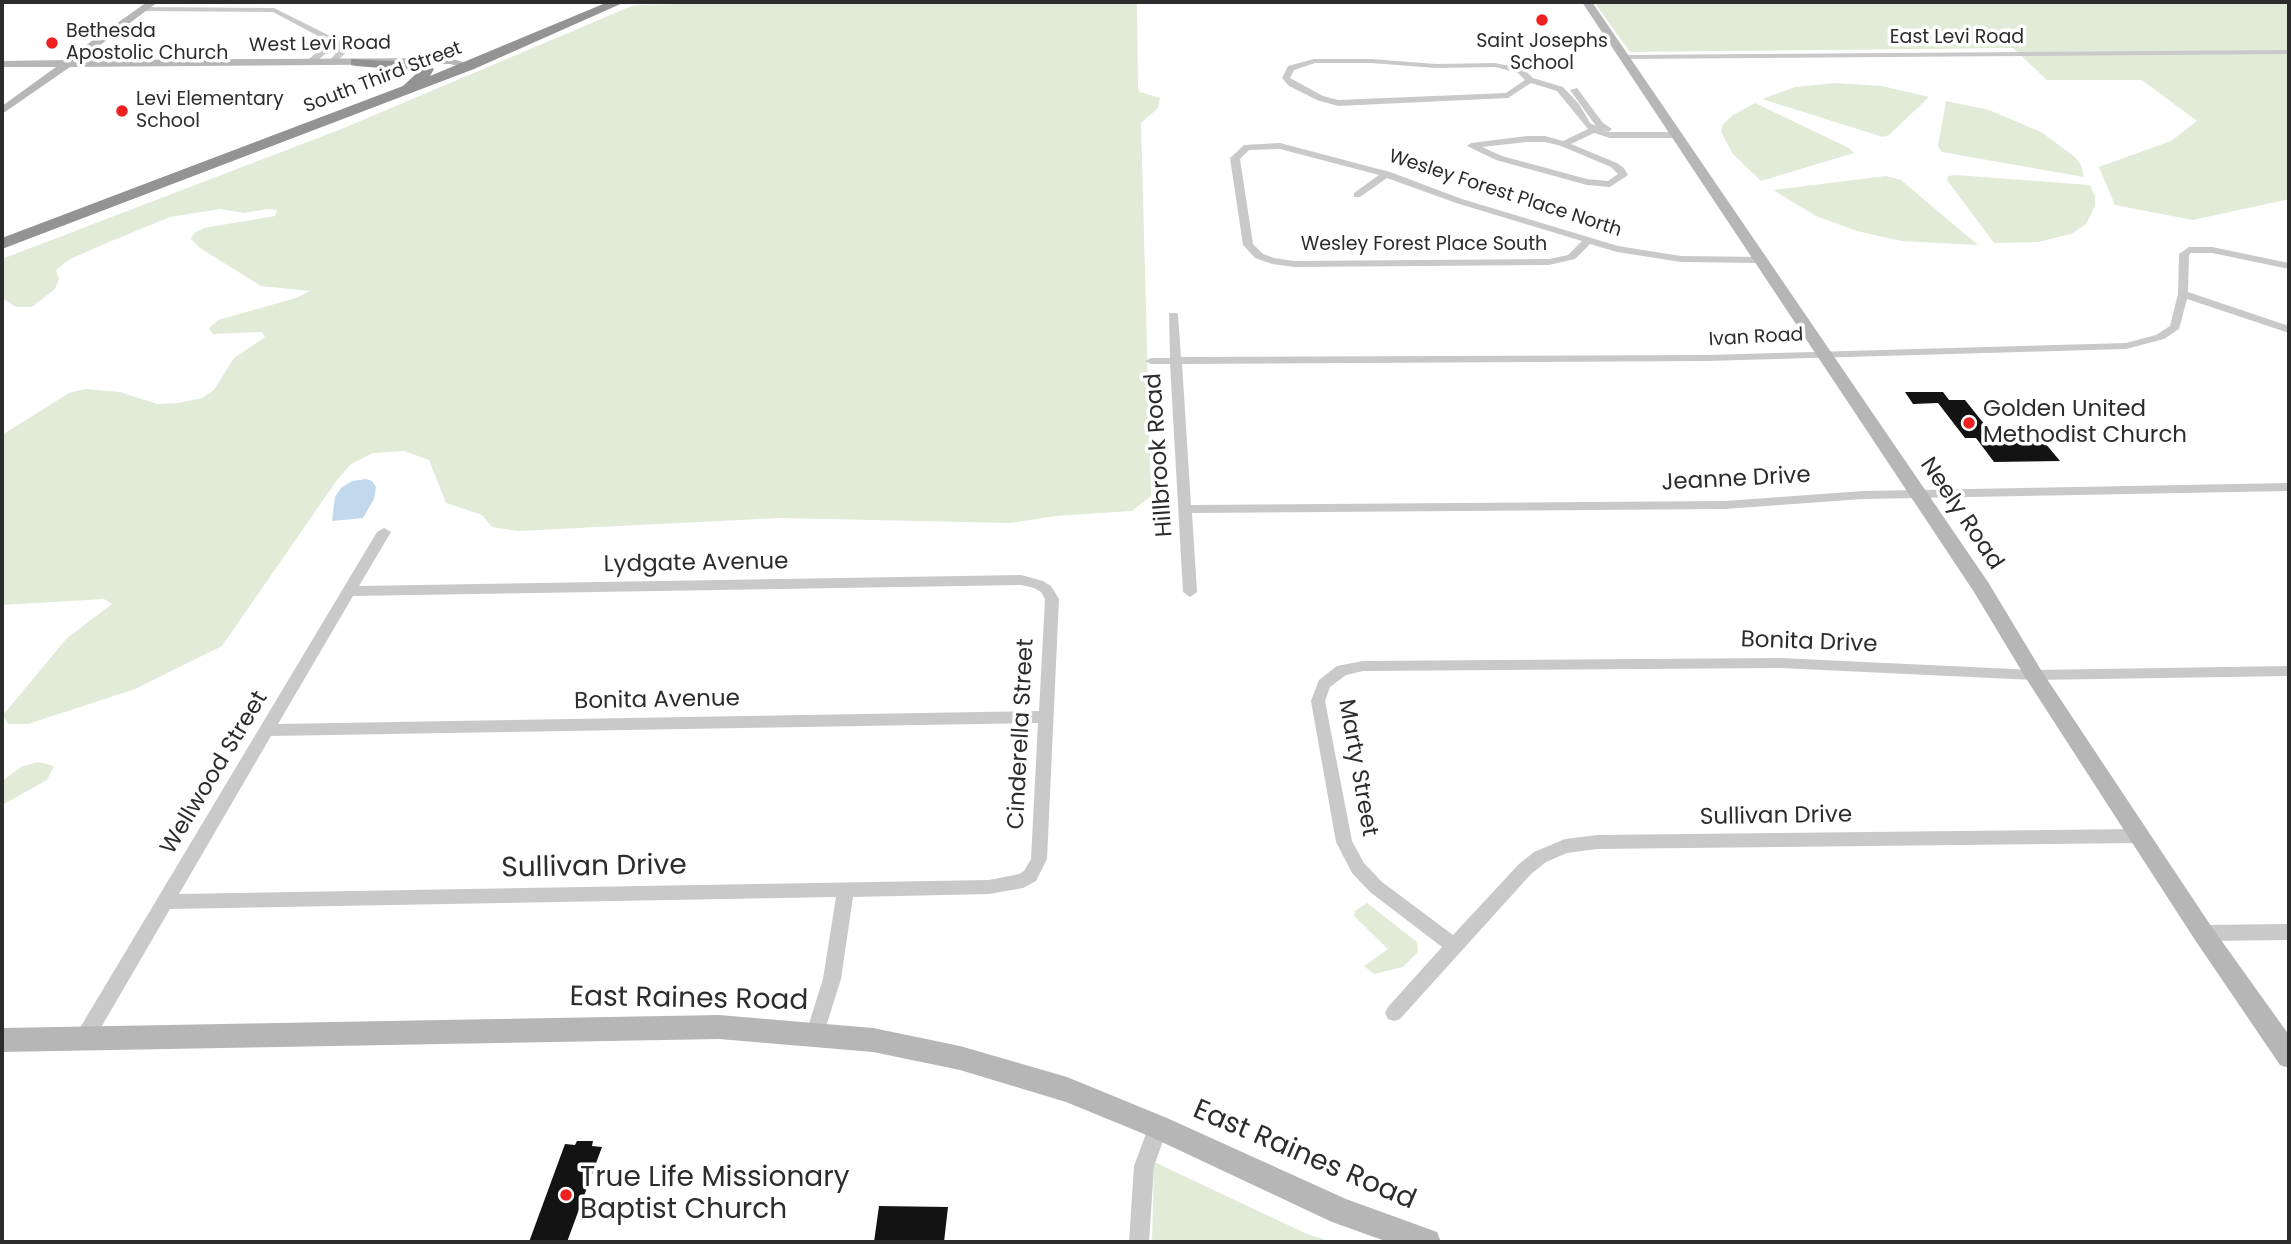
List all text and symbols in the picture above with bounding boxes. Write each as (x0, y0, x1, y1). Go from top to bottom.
marker: Saint Josephs School (1534, 12, 1550, 28)
place label: Bethesda Apostolic Church (66, 21, 229, 65)
street label: East Levi Road (1890, 27, 2024, 49)
place label: Saint Josephs School (1476, 31, 1608, 75)
street label: West Levi Road (249, 32, 391, 58)
marker: Bethesda Apostolic Church (44, 35, 60, 51)
street label: South Third Street (301, 37, 465, 119)
place label: Levi Elementary School (136, 89, 284, 133)
marker: Levi Elementary School (114, 103, 130, 119)
street label: Wesley Forest Place North (1386, 146, 1624, 242)
street label: Wesley Forest Place South (1301, 234, 1547, 256)
street label: Ivan Road (1708, 324, 1804, 352)
street label: Hillbrook Road (1141, 372, 1179, 538)
place label: Golden United Methodist Church (1983, 396, 2187, 450)
marker: Golden United Methodist Church (1961, 415, 1977, 431)
street label: Neely Road (1913, 453, 2009, 575)
street label: Jeanne Drive (1661, 462, 1811, 498)
street label: Lydgate Avenue (603, 549, 789, 579)
street label: Bonita Drive (1740, 627, 1878, 659)
street label: Cinderella Street (1003, 638, 1041, 830)
street label: Wellwood Street (155, 686, 275, 860)
street label: Bonita Avenue (574, 686, 740, 716)
street label: Marty Street (1331, 697, 1383, 839)
street label: Sullivan Drive (1700, 802, 1852, 832)
street label: Sullivan Drive (501, 850, 687, 886)
street label: East Raines Road (569, 981, 809, 1019)
street label: East Raines Road (1188, 1094, 1420, 1218)
place label: True Life Missionary Baptist Church (580, 1162, 849, 1228)
marker: True Life Missionary Baptist Church (558, 1187, 574, 1203)

